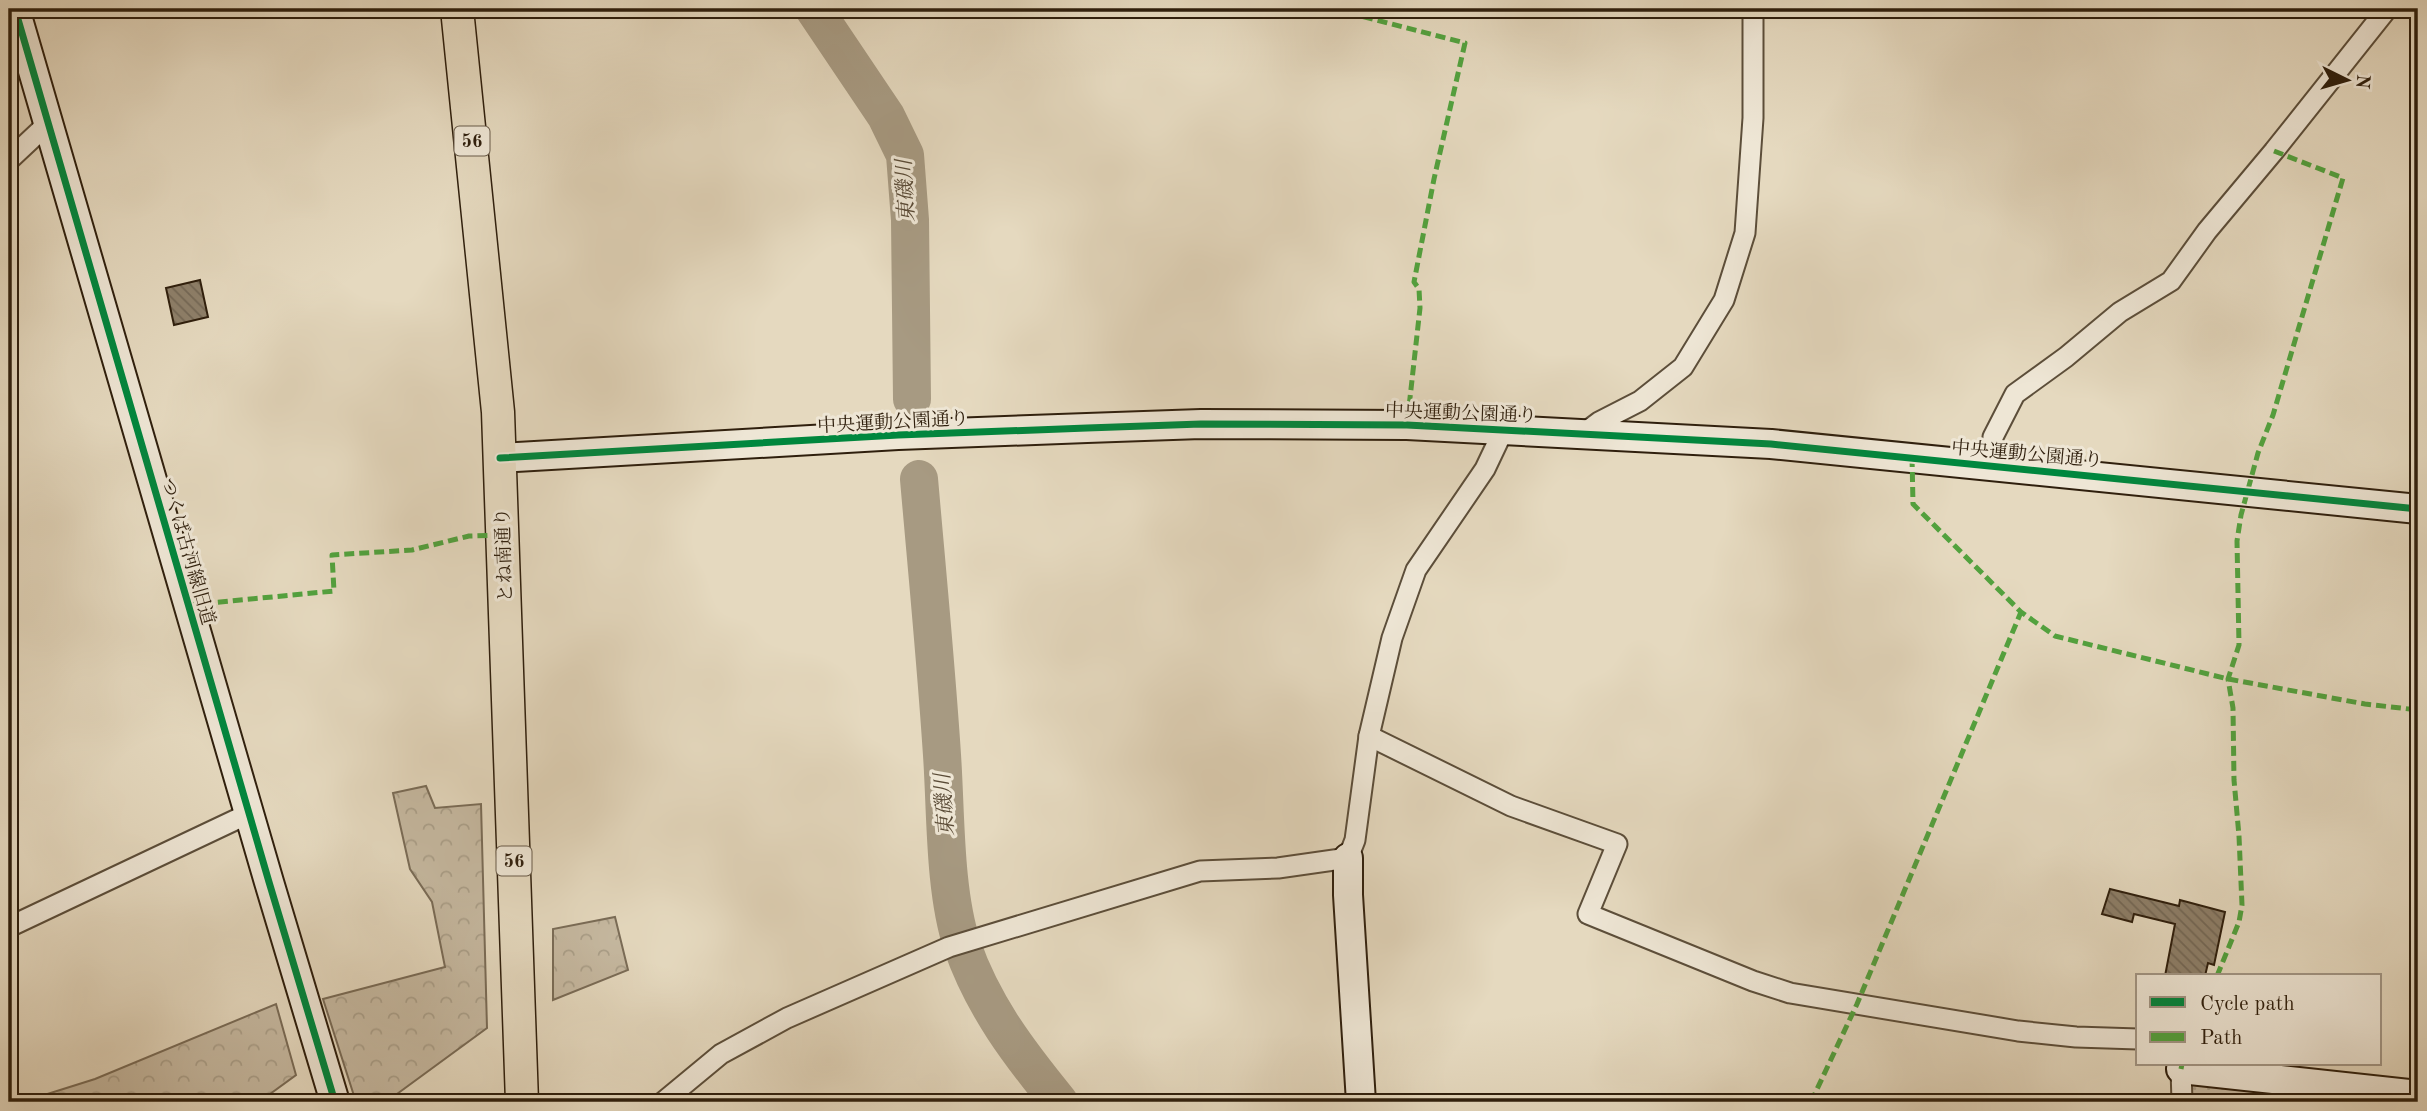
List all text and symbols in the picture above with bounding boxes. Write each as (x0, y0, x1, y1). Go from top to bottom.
north arrow (2312, 46, 2382, 116)
text: N (2351, 73, 2372, 90)
road number: 56 (454, 126, 490, 156)
water label: 東磯川 (892, 157, 919, 223)
street label: 中央運動公園通り (1385, 399, 1537, 427)
street label: 中央運動公園通り (817, 407, 970, 437)
street label: 中央運動公園通り (1950, 436, 2104, 472)
street label: つくば古河線旧道 (157, 475, 219, 627)
street label: とね南通り (491, 507, 517, 603)
water label: 東磯川 (931, 771, 958, 837)
road number: 56 (496, 846, 532, 876)
legend (2136, 974, 2382, 1066)
text: Cycle path (2200, 994, 2295, 1015)
text: Path (2200, 1028, 2243, 1049)

